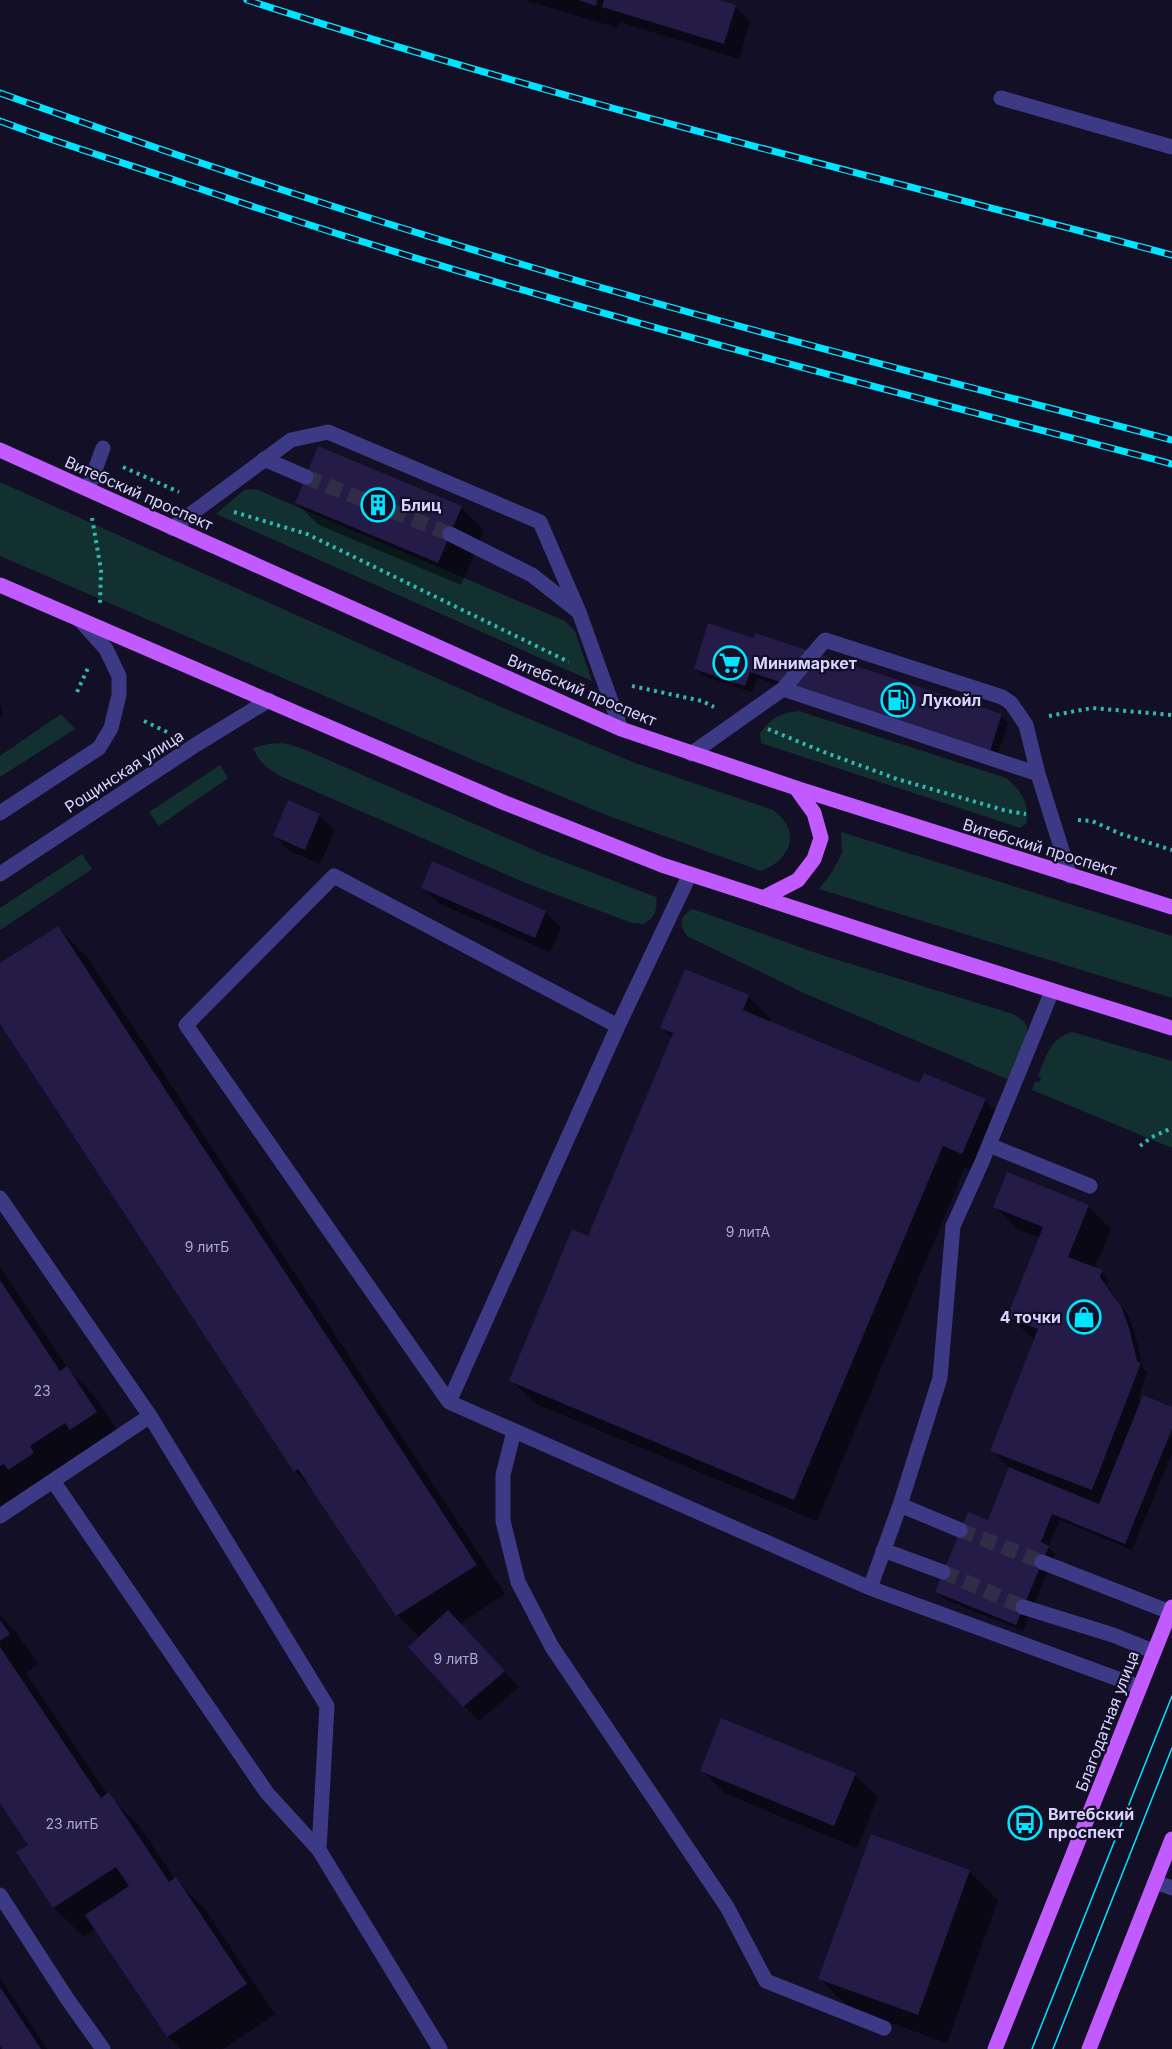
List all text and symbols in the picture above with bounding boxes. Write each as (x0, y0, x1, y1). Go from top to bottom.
street label: Витебский проспект (62, 451, 217, 535)
building icon: Блиц (360, 487, 396, 523)
place label: Блиц (401, 495, 442, 515)
supermarket icon: Минимаркет (712, 645, 748, 681)
street label: Витебский проспект (504, 650, 660, 731)
place label: Минимаркет (753, 653, 857, 673)
fuel station icon: Лукойл (880, 682, 916, 718)
place label: Лукойл (921, 690, 981, 710)
street label: Рощинская улица (61, 725, 187, 817)
street label: Витебский проспект (961, 814, 1120, 880)
house number: 9 литА (726, 1223, 771, 1240)
house number: 9 литБ (185, 1238, 229, 1255)
shop icon: 4 точки (1066, 1299, 1102, 1335)
place label: 4 точки (1000, 1307, 1061, 1327)
house number: 23 (33, 1382, 51, 1399)
street label: Благодатная улица (1071, 1648, 1143, 1794)
house number: 9 литВ (434, 1650, 478, 1667)
place label: Витебский проспект (1048, 1804, 1134, 1842)
bus stop icon: Витебский проспект (1007, 1805, 1043, 1841)
house number: 23 литБ (45, 1815, 99, 1832)

